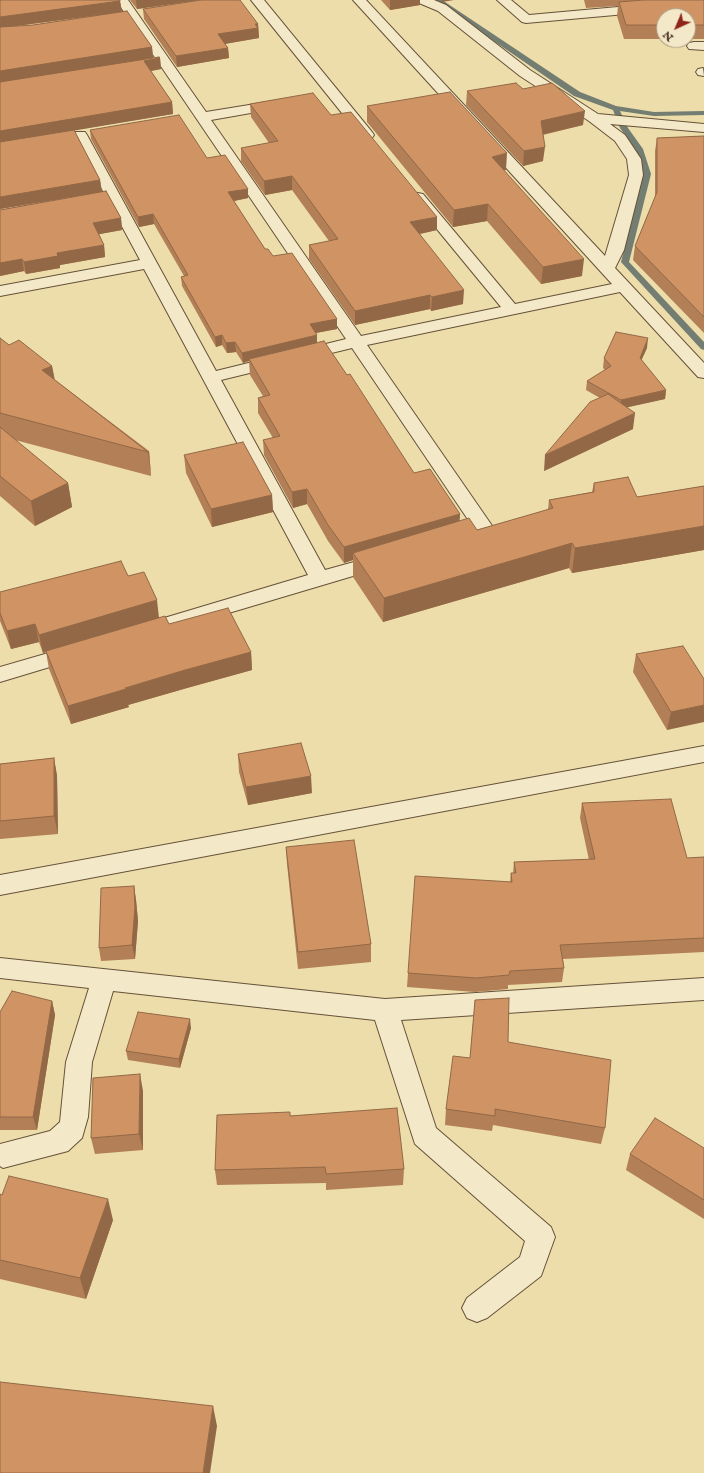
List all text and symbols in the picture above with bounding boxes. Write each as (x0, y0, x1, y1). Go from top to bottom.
north arrow (656, 8, 696, 48)
text: N (660, 28, 677, 44)

